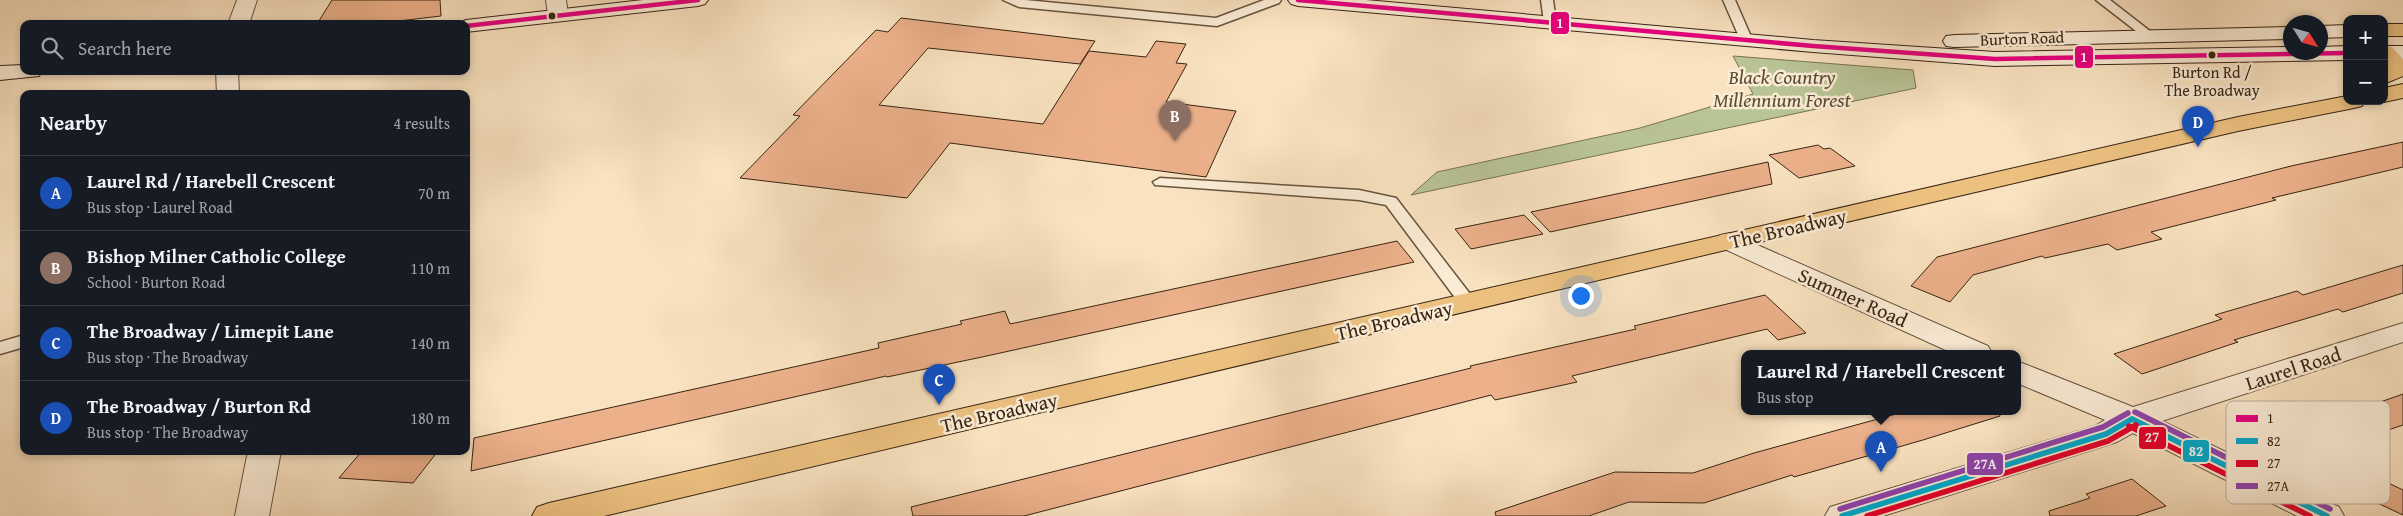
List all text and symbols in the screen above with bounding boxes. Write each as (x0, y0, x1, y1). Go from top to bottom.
unlabelled marker (547, 11, 557, 21)
line badge: 1 (1550, 11, 1570, 35)
text: 1 (1556, 13, 1564, 33)
north arrow (2283, 15, 2328, 60)
map controls (2343, 15, 2388, 105)
button: + (2343, 15, 2388, 60)
search box (20, 20, 470, 75)
street label: Burton Road (1980, 25, 2065, 51)
icon: search (38, 34, 66, 62)
text: Search here (78, 34, 172, 62)
line badge: 1 (2074, 45, 2094, 69)
text: 1 (2080, 47, 2088, 67)
marker: Burton Rd / The Broadway (2207, 50, 2217, 60)
place label: Burton Rd / The Broadway (2164, 60, 2260, 102)
button: − (2343, 60, 2388, 105)
park label: Black Country Millennium Forest (1713, 62, 1852, 114)
pin: B (1159, 100, 1191, 141)
pin: D (2182, 106, 2214, 147)
text: Nearby (40, 107, 107, 138)
text: 4 results (393, 111, 450, 135)
text: Laurel Rd / Harebell Crescent (87, 167, 335, 195)
text: A (51, 181, 61, 205)
text: 70 m (418, 181, 450, 205)
text: Bus stop · Laurel Road (87, 195, 232, 219)
street label: The Broadway (1727, 200, 1849, 256)
text: Bishop Milner Catholic College (87, 242, 346, 270)
text: B (51, 256, 61, 280)
text: 110 m (410, 256, 450, 280)
street label: Summer Road (1794, 260, 1913, 334)
text: School · Burton Road (87, 270, 225, 294)
your location (1568, 283, 1594, 309)
street label: The Broadway (1333, 292, 1455, 348)
text: The Broadway / Limepit Lane (87, 317, 334, 345)
text: C (51, 331, 61, 355)
text: 140 m (410, 331, 450, 355)
street label: Laurel Road (2241, 339, 2345, 397)
text: Bus stop · The Broadway (87, 345, 248, 369)
popup (1741, 350, 2021, 415)
text: Laurel Rd / Harebell Crescent (1757, 357, 2005, 385)
pin: C (923, 364, 955, 405)
street label: The Broadway (938, 384, 1060, 440)
text: Bus stop (1757, 385, 1813, 409)
text: The Broadway / Burton Rd (87, 392, 311, 420)
legend (2226, 401, 2390, 504)
text: D (51, 406, 61, 430)
text: 180 m (410, 406, 450, 430)
text: 1 (2267, 408, 2274, 428)
text: Bus stop · The Broadway (87, 420, 248, 444)
line badge: 27 (2138, 426, 2167, 450)
text: 27 (2145, 427, 2159, 447)
pin: A (1865, 431, 1897, 472)
text: 82 (2267, 431, 2280, 451)
line badge: 82 (2182, 439, 2210, 463)
text: 82 (2189, 441, 2203, 461)
line badge: 27A (1966, 452, 2004, 476)
text: 27 (2267, 453, 2281, 473)
text: 27A (1973, 454, 1997, 474)
text: 27A (2267, 476, 2289, 496)

